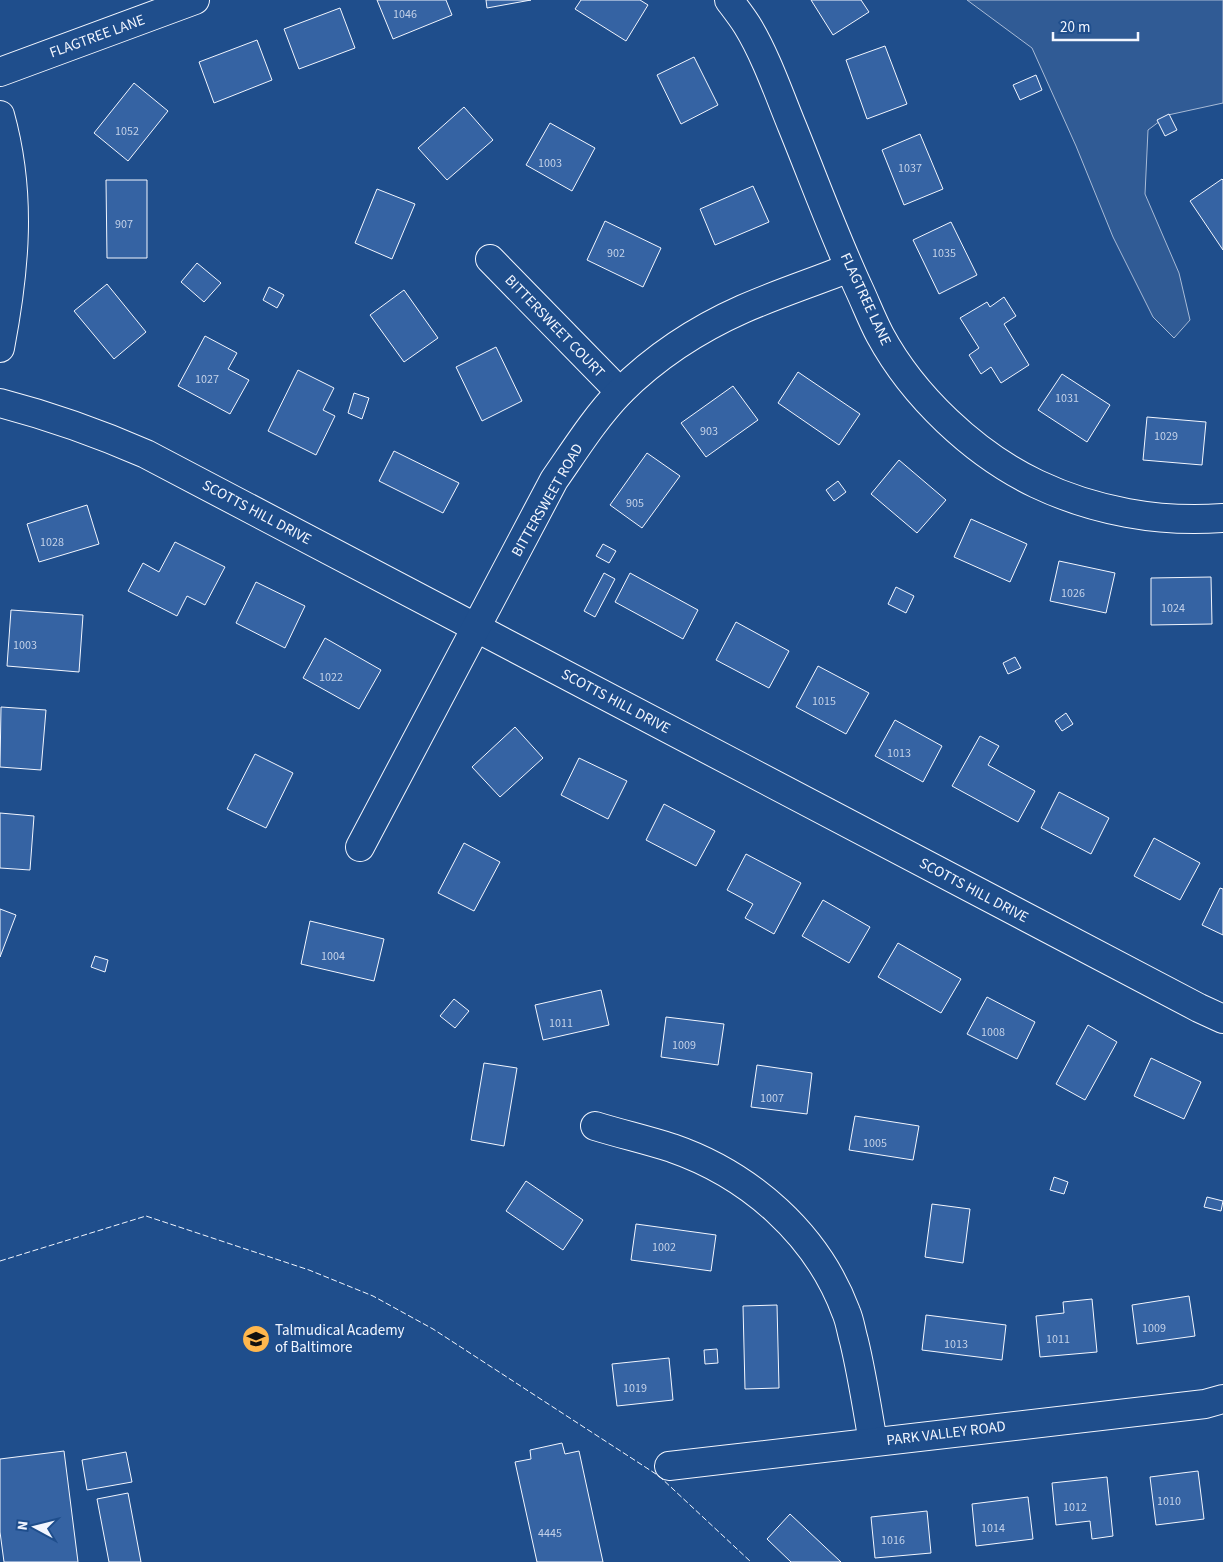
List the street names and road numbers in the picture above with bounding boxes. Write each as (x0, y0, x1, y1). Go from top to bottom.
street label: FLAGTREE LANE (47, 9, 148, 63)
street label: FLAGTREE LANE (835, 249, 896, 349)
street label: BITTERSWEET COURT (500, 270, 609, 383)
street label: BITTERSWEET ROAD (506, 440, 588, 561)
street label: SCOTTS HILL DRIVE (198, 475, 315, 550)
street label: SCOTTS HILL DRIVE (557, 664, 674, 739)
street label: SCOTTS HILL DRIVE (915, 853, 1032, 928)
street label: PARK VALLEY ROAD (885, 1416, 1007, 1451)

